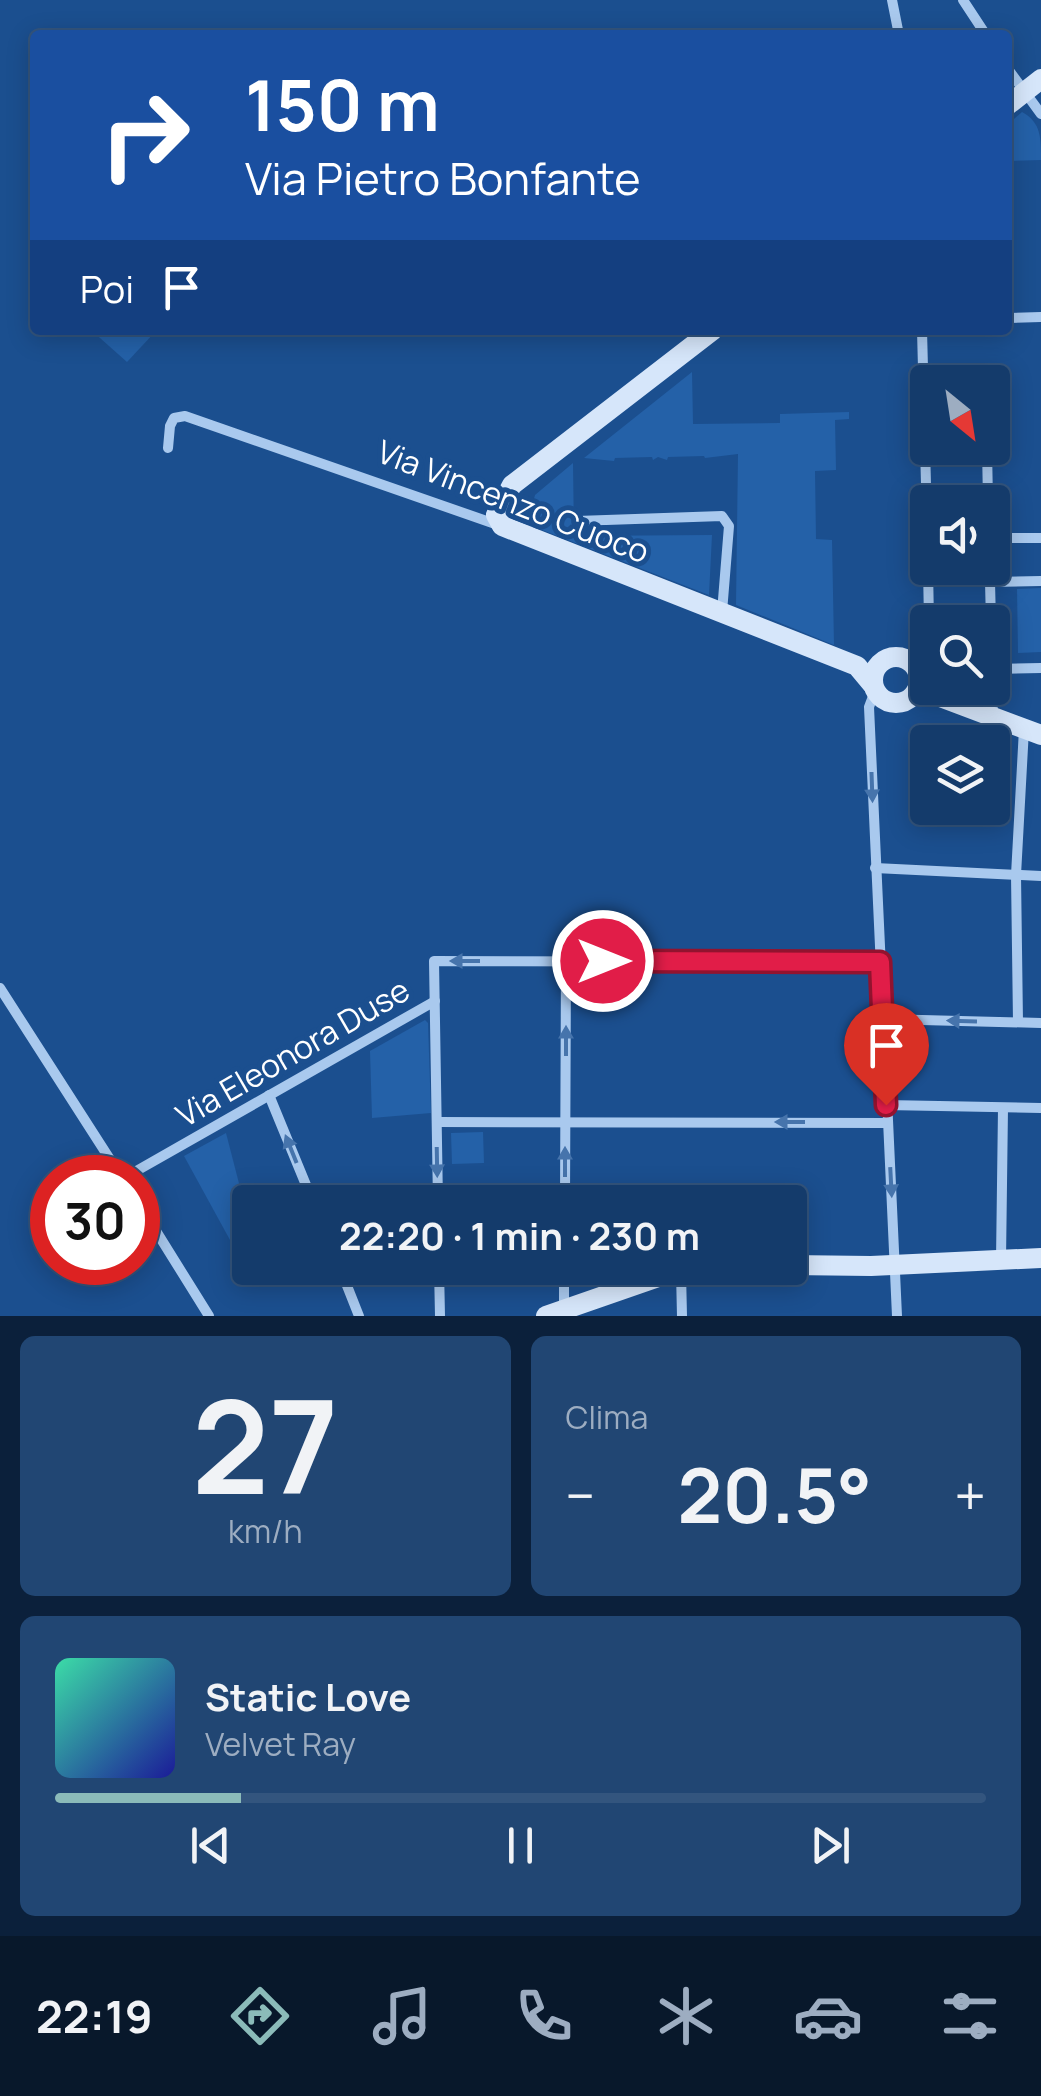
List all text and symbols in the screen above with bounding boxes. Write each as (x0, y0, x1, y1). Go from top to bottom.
text: 150 m (245, 56, 440, 152)
icon: right (80, 70, 210, 200)
text: Via Pietro Bonfante (245, 147, 641, 209)
icon: arrive (154, 260, 209, 315)
text: Poi (80, 262, 134, 314)
north arrow (910, 365, 1010, 465)
map controls (910, 365, 1010, 825)
street label: Via Vincenzo Cuoco (371, 429, 656, 573)
button: sound (910, 485, 1010, 585)
button: search (910, 605, 1010, 705)
button: layers (910, 725, 1010, 825)
one-way arrow (864, 772, 880, 804)
position arrow (551, 909, 655, 1013)
one-way arrow (448, 953, 480, 969)
street label: Via Eleonora Duse (168, 967, 417, 1137)
pin (844, 1003, 929, 1106)
one-way arrow (946, 1012, 978, 1028)
icon: arrive (859, 1018, 914, 1073)
one-way arrow (558, 1025, 574, 1057)
one-way arrow (774, 1114, 806, 1130)
one-way arrow (283, 1134, 299, 1163)
one-way arrow (557, 1145, 573, 1177)
one-way arrow (430, 1147, 446, 1179)
speed limit sign: 30 (30, 1155, 160, 1285)
one-way arrow (883, 1166, 899, 1198)
text: 22:20 · 1 min · 230 m (339, 1209, 700, 1261)
text: 27 (192, 1355, 339, 1533)
text: Clima (566, 1395, 648, 1439)
text: 20.5° (678, 1443, 872, 1546)
text: − (566, 1457, 595, 1533)
text: + (954, 1457, 986, 1533)
text: km/h (228, 1509, 302, 1553)
text: Static Love (205, 1670, 411, 1722)
text: Velvet Ray (205, 1722, 356, 1766)
icon: previous (183, 1818, 238, 1873)
icon: pause (493, 1818, 548, 1873)
icon: next (803, 1818, 858, 1873)
icon: directions (225, 1981, 295, 2051)
icon: music (367, 1981, 437, 2051)
icon: phone (509, 1981, 579, 2051)
icon: climate (651, 1981, 721, 2051)
icon: car (793, 1981, 863, 2051)
icon: filters (935, 1981, 1005, 2051)
text: 22:19 (36, 1985, 153, 2047)

